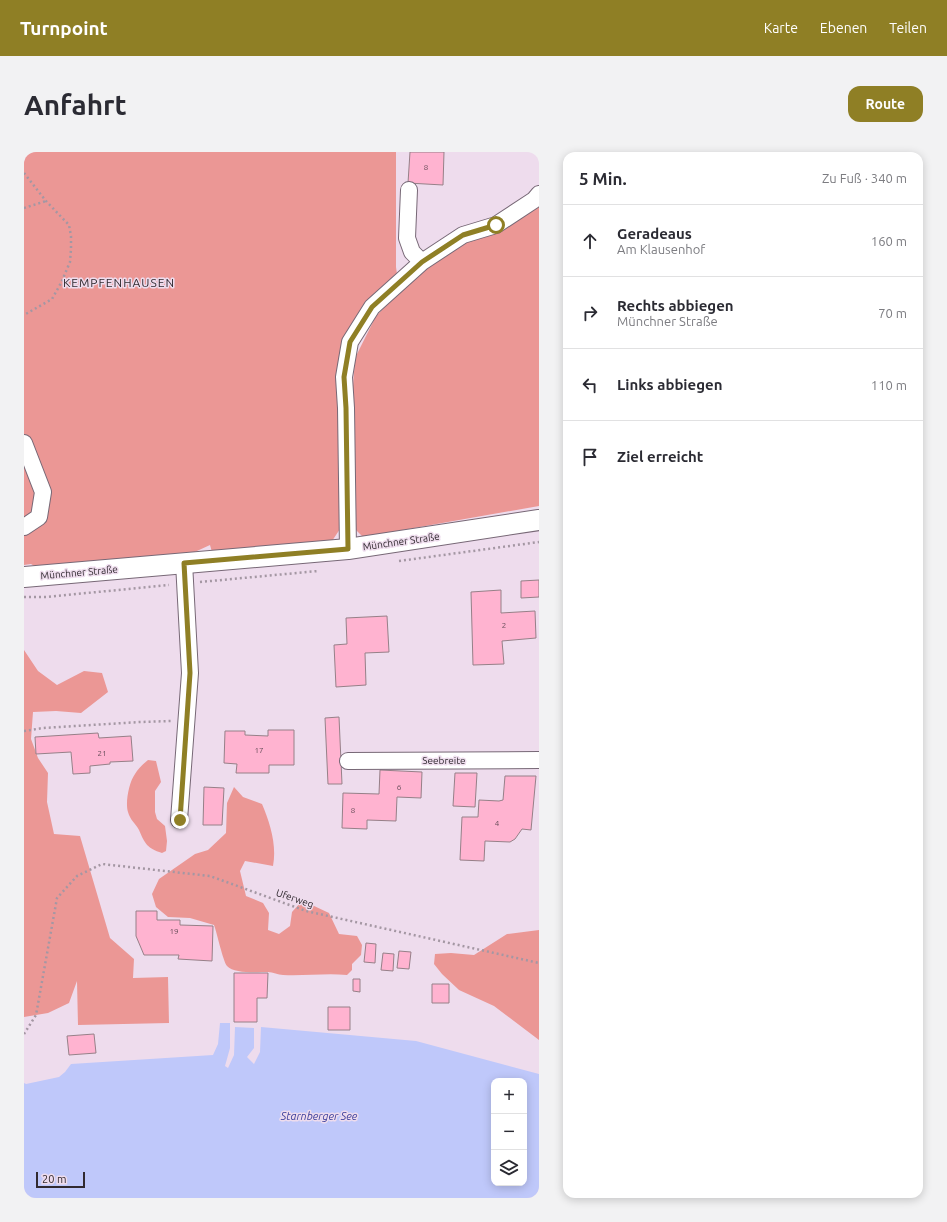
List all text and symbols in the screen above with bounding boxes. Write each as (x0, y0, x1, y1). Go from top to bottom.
text: Turnpoint (20, 17, 108, 39)
text: Karte (764, 20, 798, 36)
text: Ebenen (820, 20, 867, 36)
text: Teilen (889, 20, 927, 36)
button: Route (848, 86, 923, 122)
text: Anfahrt (24, 89, 127, 120)
house number: 8 (424, 163, 429, 172)
text: 5 Min. (579, 169, 627, 188)
text: Zu Fuß · 340 m (822, 171, 907, 185)
route start (487, 216, 505, 234)
text: Geradeaus (617, 225, 692, 242)
icon: ahead (579, 230, 601, 252)
text: 160 m (871, 234, 907, 248)
text: Am Klausenhof (617, 242, 705, 256)
district label: KEMPFENHAUSEN (63, 276, 175, 289)
text: Rechts abbiegen (617, 297, 734, 314)
icon: right (579, 302, 601, 324)
text: 70 m (878, 306, 907, 320)
text: Münchner Straße (617, 314, 718, 328)
icon: left (579, 374, 601, 396)
text: Links abbiegen (617, 376, 722, 393)
text: 110 m (871, 378, 907, 392)
icon: arrive (579, 446, 601, 468)
text: Ziel erreicht (617, 448, 703, 465)
street label: Münchner Straße (362, 531, 440, 552)
street label: Münchner Straße (40, 564, 118, 581)
house number: 2 (502, 621, 506, 630)
house number: 17 (254, 746, 264, 755)
house number: 21 (97, 749, 107, 758)
street label: Seebreite (422, 755, 466, 766)
house number: 6 (397, 783, 402, 792)
house number: 8 (351, 806, 356, 815)
route end (171, 811, 189, 829)
house number: 4 (495, 819, 500, 828)
street label: Uferweg (275, 887, 315, 910)
house number: 19 (169, 927, 179, 936)
map controls (491, 1078, 527, 1186)
button: + (491, 1078, 527, 1114)
water label: Starnberger See (280, 1110, 358, 1122)
button: − (491, 1114, 527, 1150)
button: layers (491, 1150, 527, 1186)
scale bar (36, 1170, 85, 1189)
text: 20 m (42, 1173, 66, 1185)

